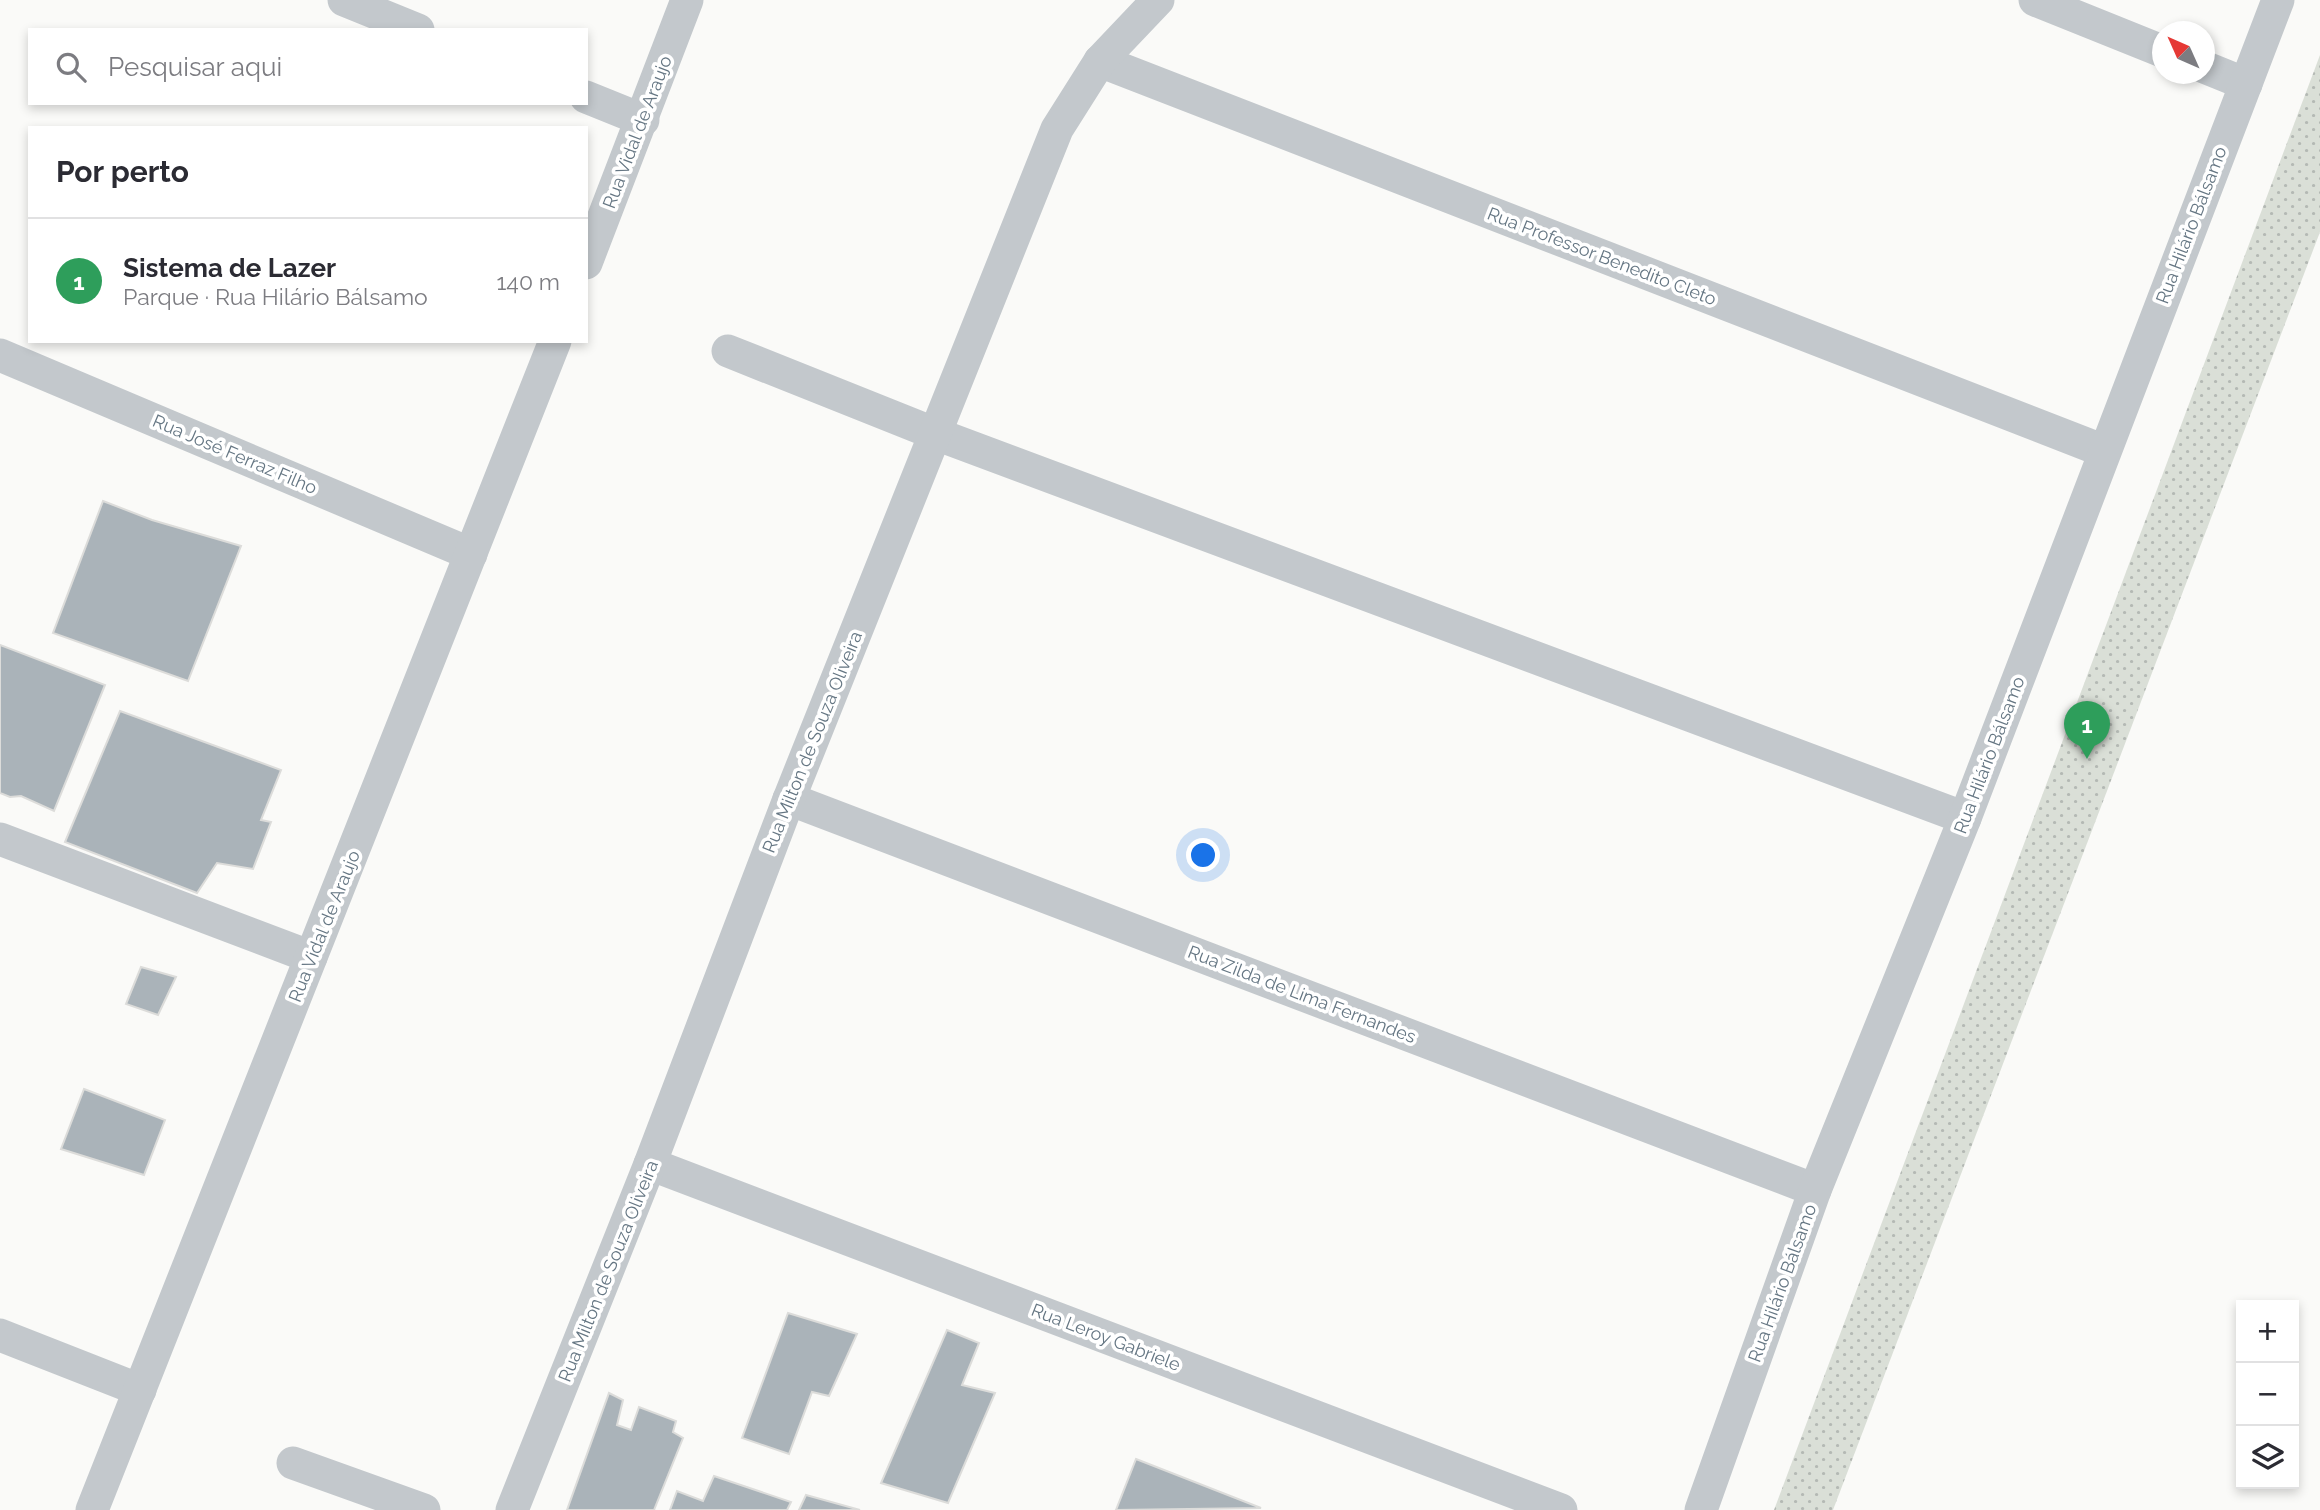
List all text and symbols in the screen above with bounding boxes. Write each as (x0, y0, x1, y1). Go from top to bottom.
north arrow (2152, 21, 2215, 84)
search box (28, 28, 588, 105)
icon: search (52, 48, 90, 86)
text: Pesquisar aqui (108, 52, 282, 82)
street label: Rua Vidal de Araujo (598, 52, 676, 211)
street label: Rua Hilário Bálsamo (2151, 143, 2231, 307)
text: Por perto (56, 154, 189, 189)
street label: Rua Professor Benedito Cleto (1485, 203, 1720, 310)
text: Sistema de Lazer (123, 253, 336, 283)
text: 1 (73, 268, 85, 295)
text: 140 m (497, 268, 560, 295)
text: Parque · Rua Hilário Bálsamo (123, 283, 428, 310)
street label: Rua José Ferraz Filho (150, 410, 321, 498)
street label: Rua Milton de Souza Oliveira (758, 628, 866, 856)
street label: Rua Hilário Bálsamo (1949, 673, 2029, 837)
pin: 1 (2064, 701, 2110, 759)
your location (1186, 838, 1220, 872)
street label: Rua Vidal de Araujo (284, 847, 364, 1005)
street label: Rua Zilda de Lima Fernandes (1185, 941, 1419, 1047)
street label: Rua Milton de Souza Oliveira (554, 1157, 662, 1385)
street label: Rua Hilário Bálsamo (1744, 1201, 1820, 1365)
street label: Rua Leroy Gabriele (1029, 1299, 1184, 1375)
map controls (2236, 1300, 2299, 1489)
button: + (2236, 1300, 2299, 1363)
button: − (2236, 1363, 2299, 1426)
button: layers (2236, 1426, 2299, 1489)

